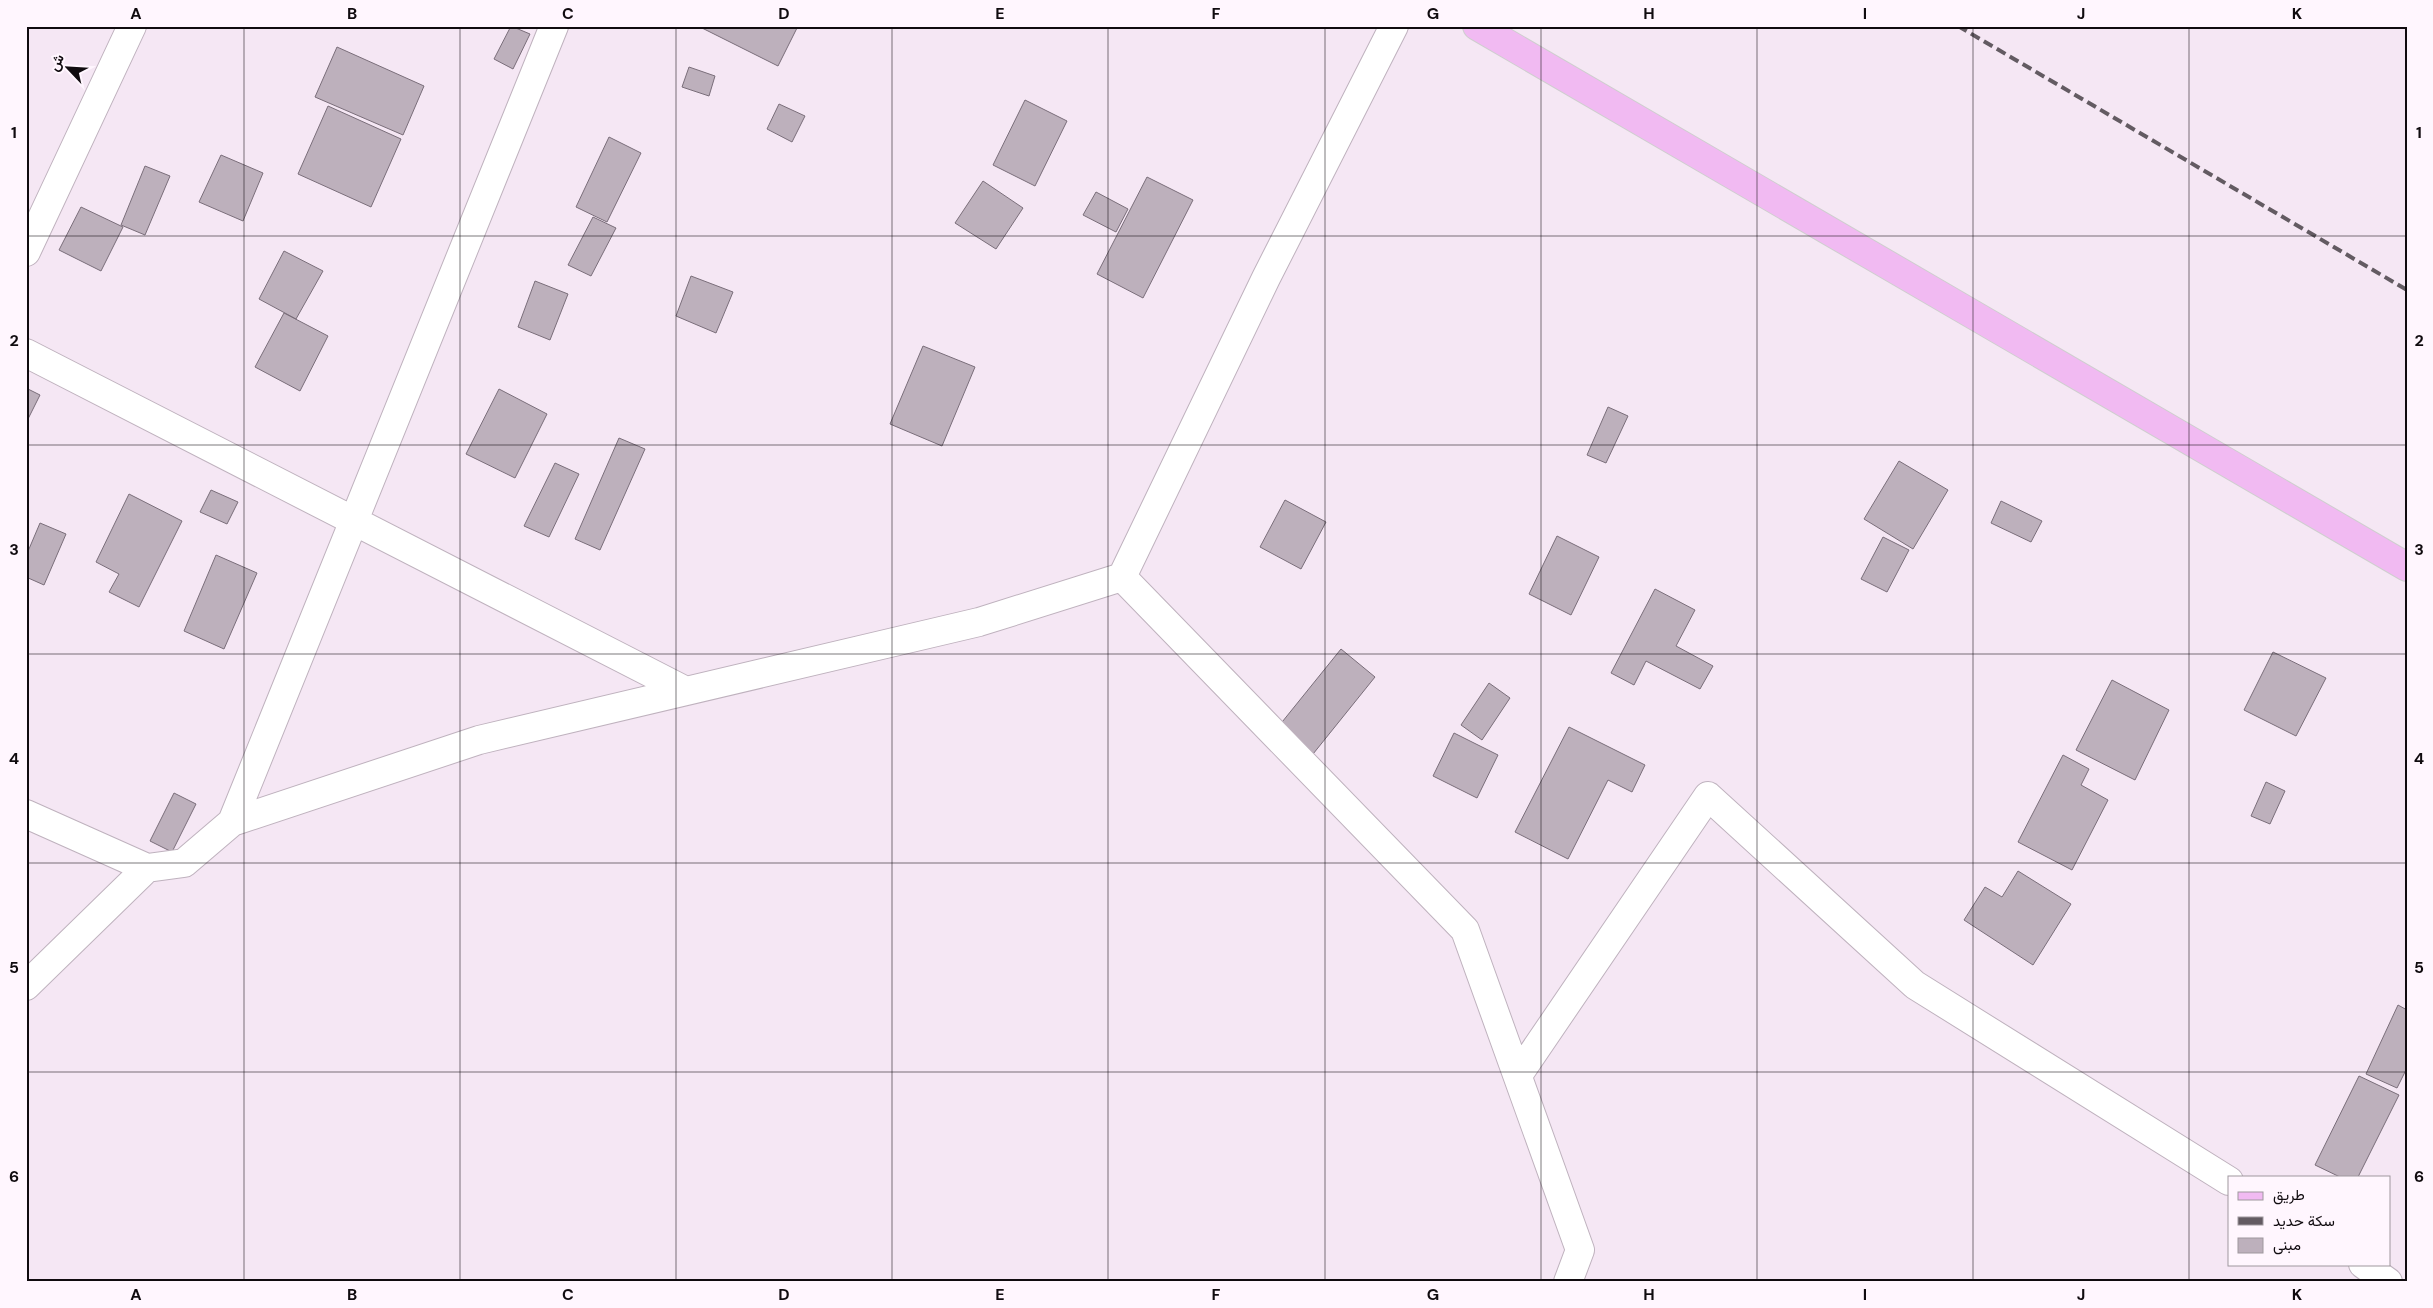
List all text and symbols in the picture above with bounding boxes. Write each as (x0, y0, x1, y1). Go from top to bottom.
text: A (130, 3, 142, 24)
text: B (347, 3, 357, 24)
text: C (562, 3, 574, 24)
text: D (778, 3, 790, 24)
text: E (995, 3, 1005, 24)
text: F (1212, 3, 1221, 24)
text: G (1427, 3, 1439, 24)
text: H (1643, 3, 1655, 24)
text: I (1863, 3, 1867, 24)
text: J (2077, 3, 2085, 24)
text: K (2292, 3, 2303, 24)
north arrow (42, 42, 92, 92)
text: ش (45, 51, 68, 74)
text: 1 (11, 122, 17, 143)
text: 1 (2416, 122, 2422, 143)
text: 2 (9, 330, 19, 351)
text: 2 (2414, 330, 2424, 351)
text: 3 (9, 539, 19, 560)
text: 3 (2414, 539, 2424, 560)
text: 4 (9, 748, 19, 769)
text: 4 (2414, 748, 2424, 769)
text: 5 (9, 957, 19, 978)
text: 5 (2414, 957, 2424, 978)
text: 6 (9, 1166, 19, 1187)
text: 6 (2414, 1166, 2424, 1187)
legend (2228, 1176, 2390, 1266)
text: طريق (2273, 1185, 2305, 1205)
text: سكة حديد (2273, 1211, 2335, 1231)
text: مبنى (2273, 1235, 2301, 1255)
text: A (130, 1284, 142, 1305)
text: B (347, 1284, 357, 1305)
text: C (562, 1284, 574, 1305)
text: D (778, 1284, 790, 1305)
text: E (995, 1284, 1005, 1305)
text: F (1212, 1284, 1221, 1305)
text: G (1427, 1284, 1439, 1305)
text: H (1643, 1284, 1655, 1305)
text: I (1863, 1284, 1867, 1305)
text: J (2077, 1284, 2085, 1305)
text: K (2292, 1284, 2303, 1305)

